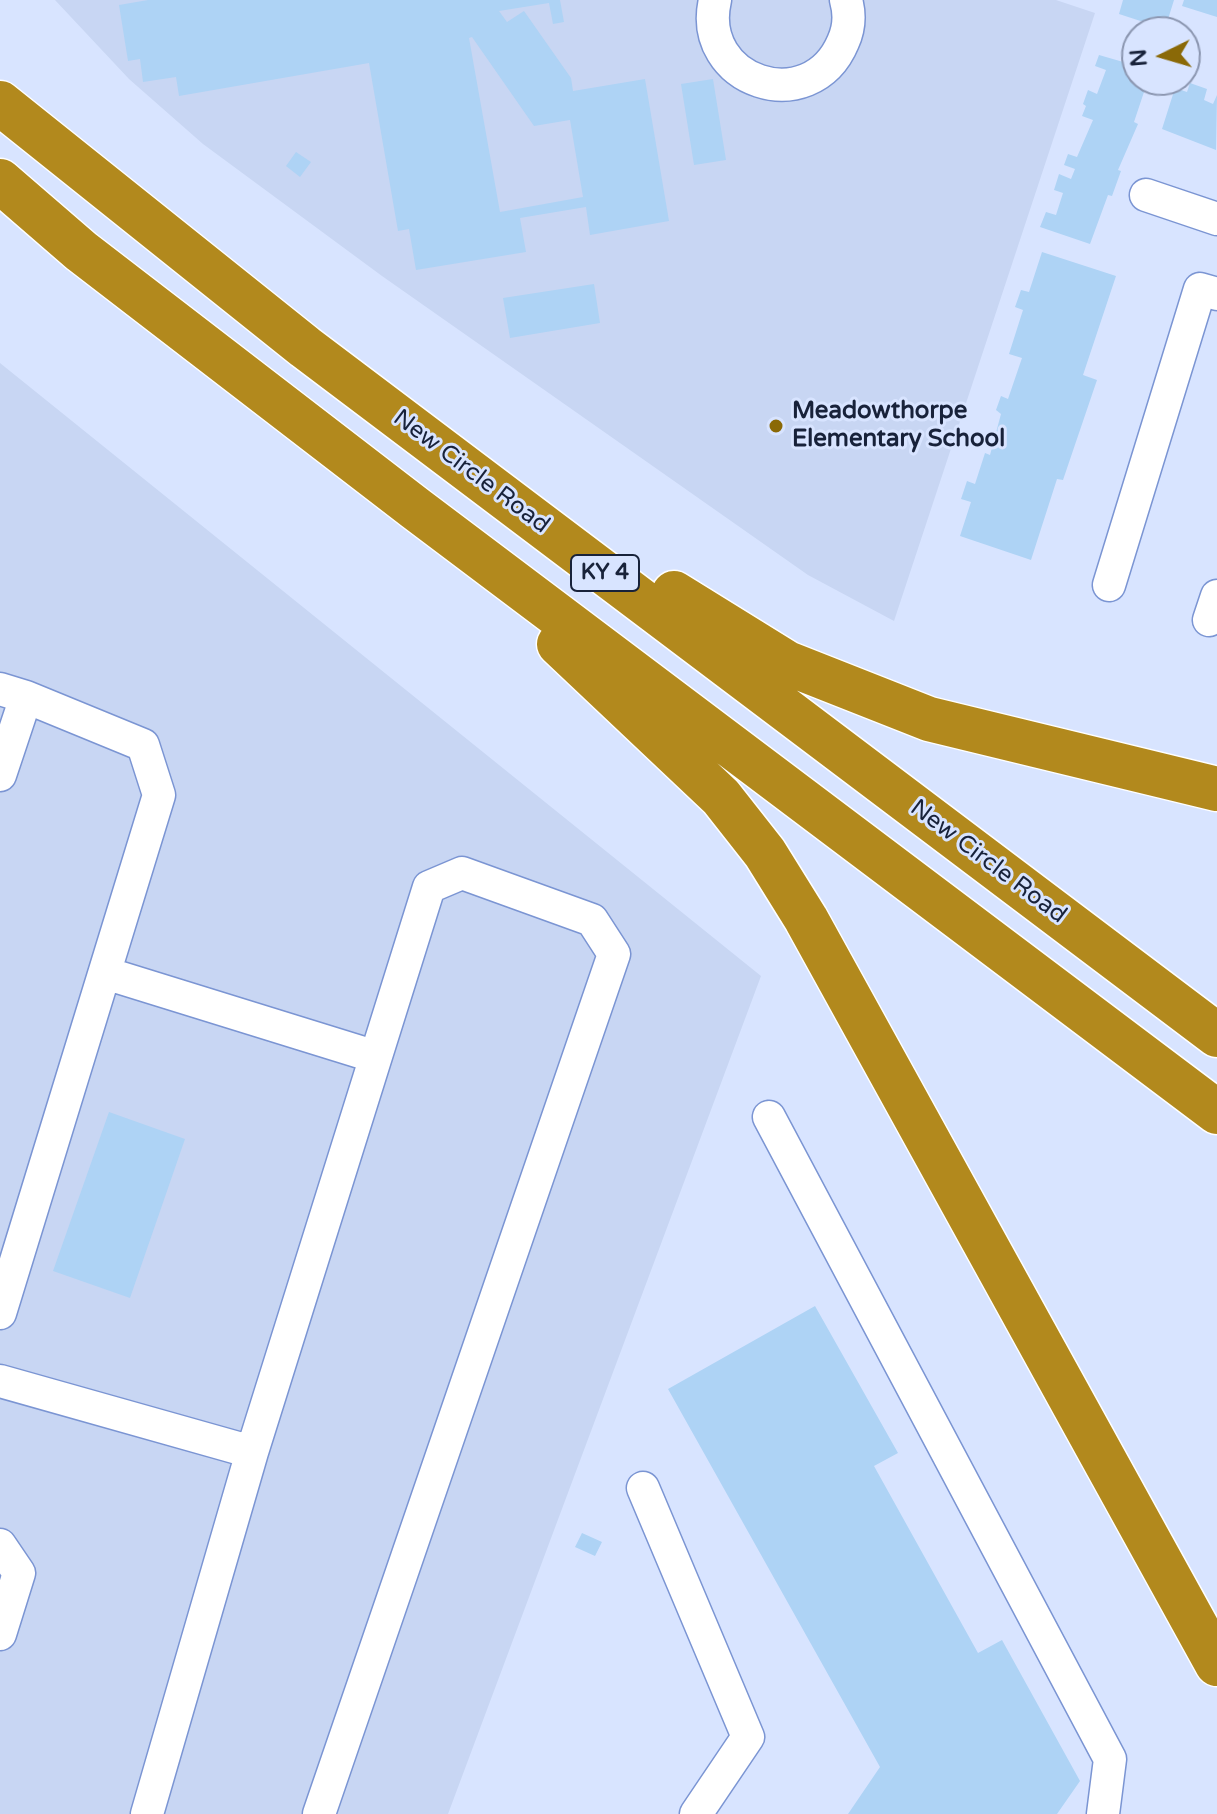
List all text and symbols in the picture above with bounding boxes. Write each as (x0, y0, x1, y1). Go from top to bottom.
north arrow (1121, 16, 1201, 96)
text: N (1125, 48, 1153, 68)
place label: Meadowthorpe Elementary School (792, 398, 1005, 454)
street label: New Circle Road (387, 404, 555, 540)
marker: Meadowthorpe Elementary School (767, 417, 785, 435)
road number: KY 4 (571, 555, 639, 591)
street label: New Circle Road (904, 794, 1072, 930)

